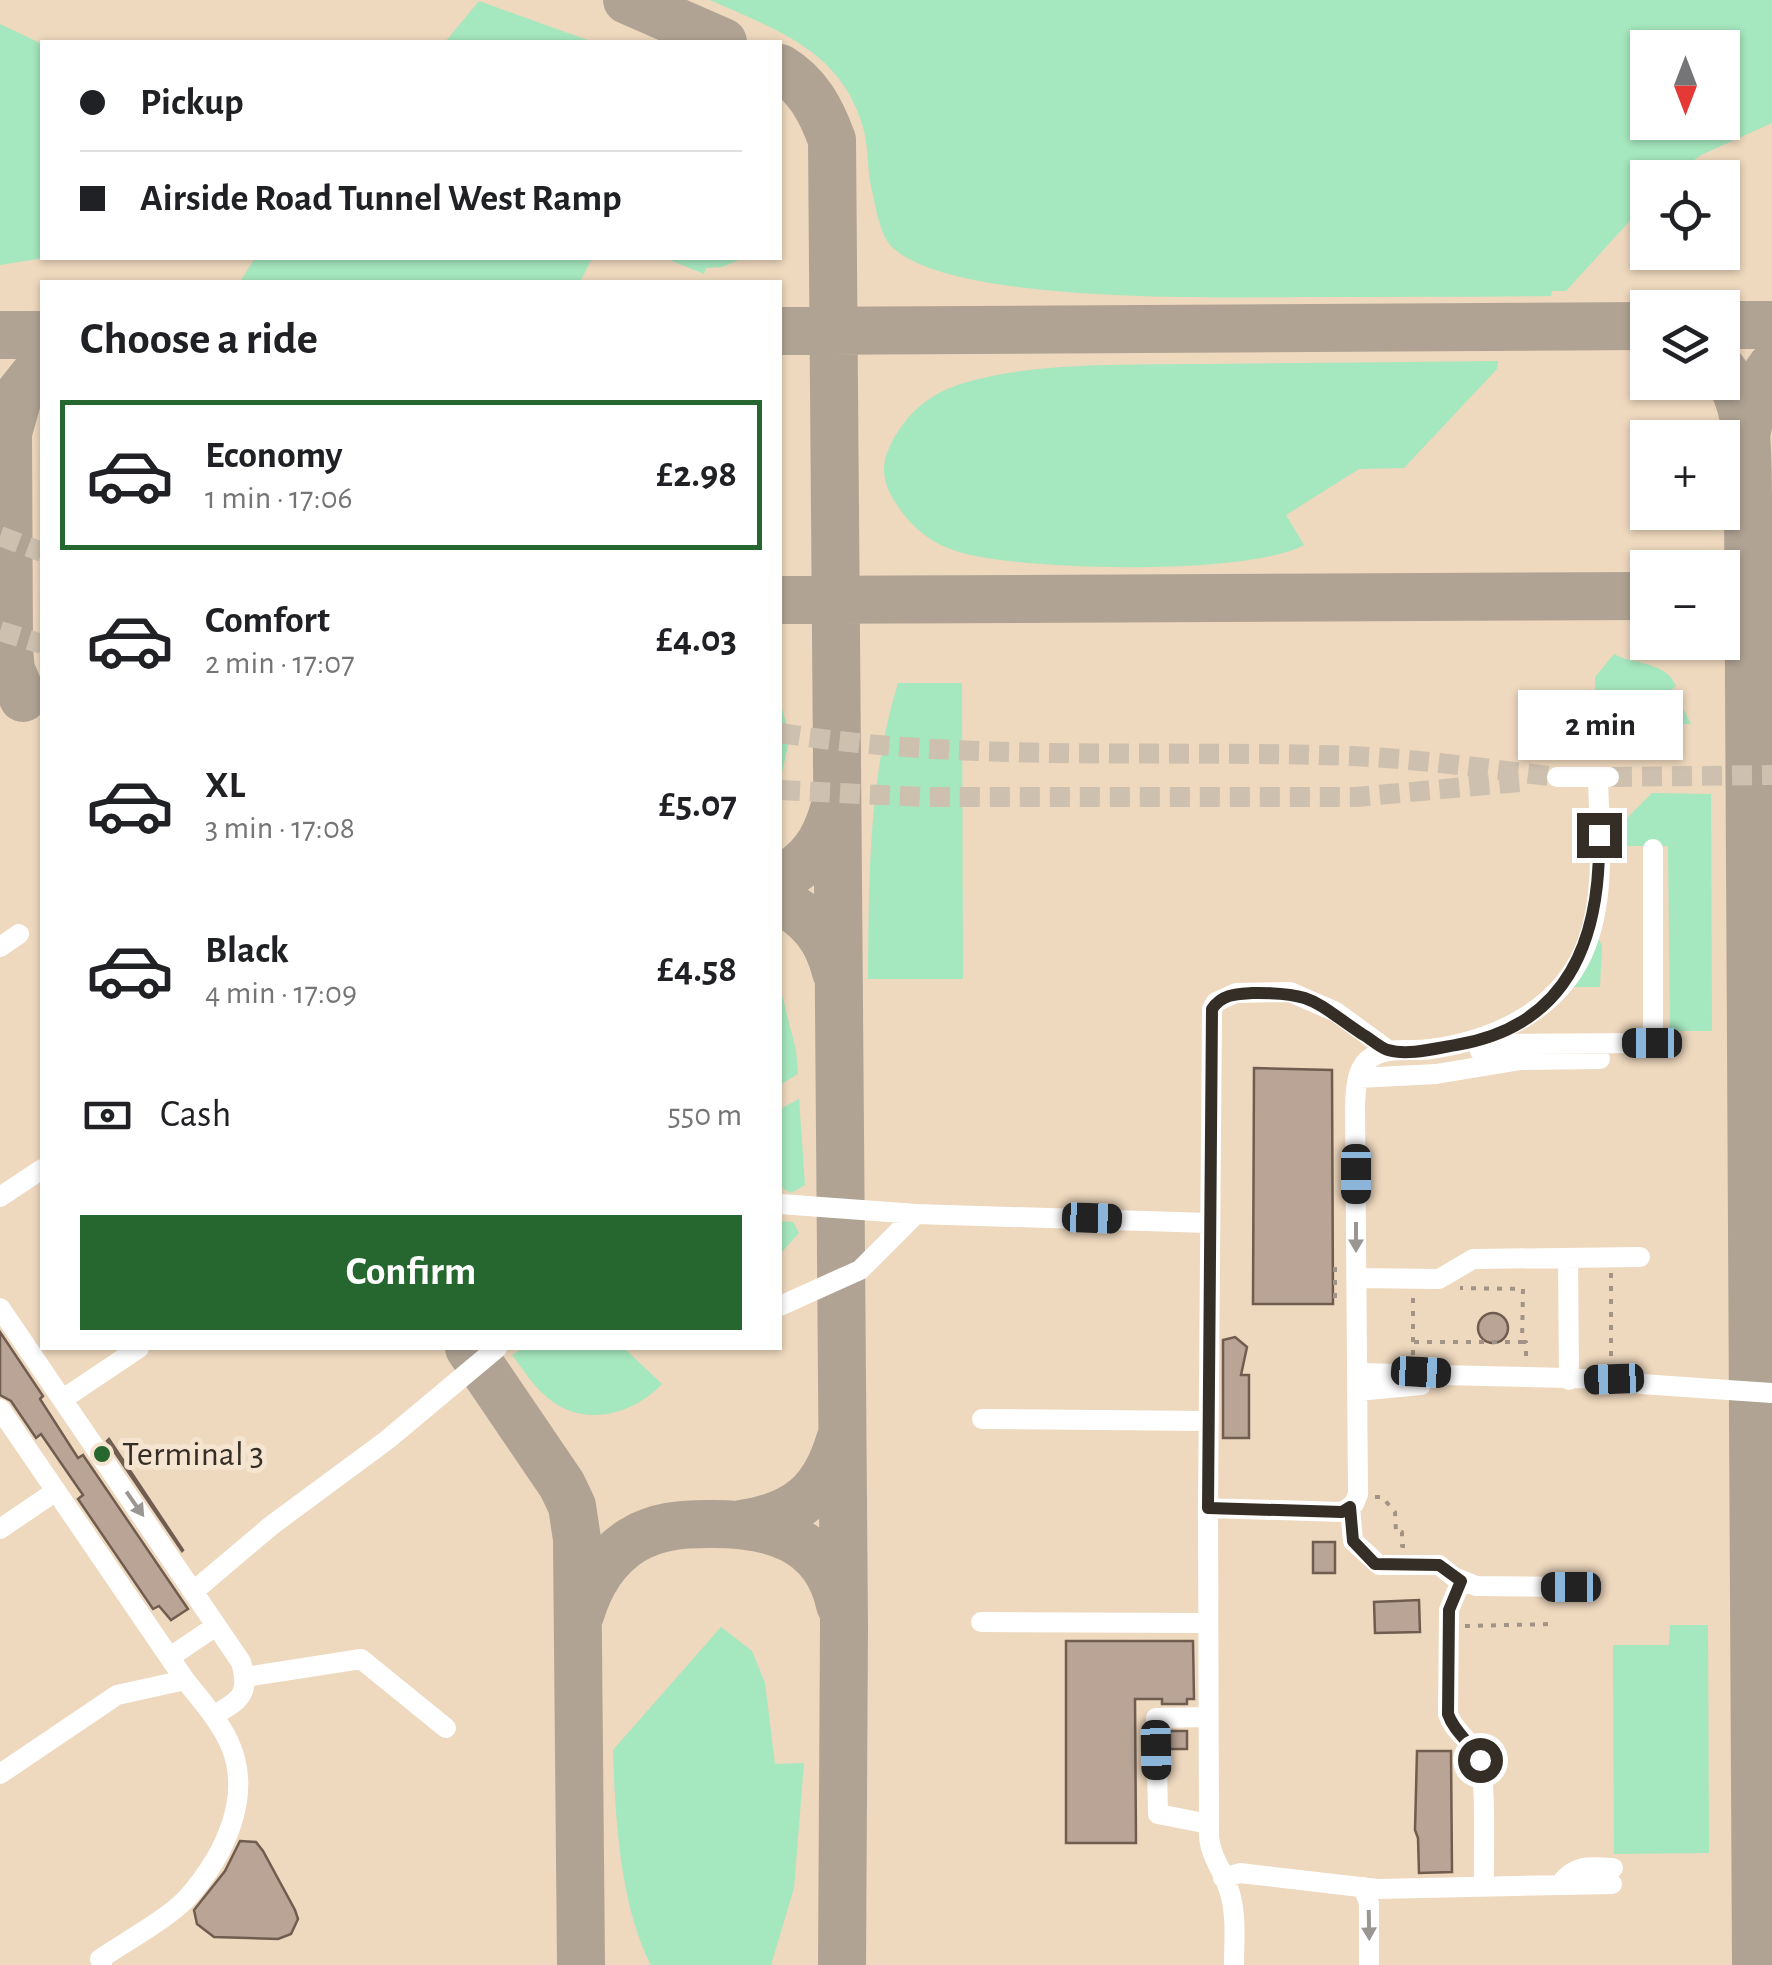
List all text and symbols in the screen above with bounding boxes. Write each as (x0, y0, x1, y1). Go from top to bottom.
north arrow (1630, 30, 1740, 140)
map controls (1630, 30, 1740, 660)
text: Pickup (140, 84, 244, 122)
button: locate (1630, 160, 1740, 270)
text: Airside Road Tunnel West Ramp (140, 180, 622, 218)
button: layers (1630, 290, 1740, 400)
text: Choose a ride (80, 317, 318, 362)
button: + (1630, 420, 1740, 530)
icon: car (85, 430, 175, 520)
text: Economy (205, 437, 343, 475)
text: £2.98 (656, 456, 737, 494)
text: 1 min · 17:06 (205, 482, 353, 514)
button: − (1630, 550, 1740, 660)
icon: car (85, 595, 175, 685)
text: Comfort (205, 602, 330, 640)
text: £4.03 (656, 621, 737, 659)
text: 2 min · 17:07 (205, 647, 355, 679)
callout: 2 min (1516, 690, 1682, 760)
text: 2 min (1565, 709, 1636, 741)
icon: car (85, 760, 175, 850)
text: XL (205, 767, 245, 805)
text: £5.07 (659, 786, 737, 824)
text: 3 min · 17:08 (205, 812, 355, 844)
route end (1577, 813, 1622, 858)
icon: car (85, 925, 175, 1015)
text: Black (205, 932, 289, 970)
text: £4.58 (657, 951, 737, 989)
text: 4 min · 17:09 (205, 977, 357, 1009)
car (1622, 1028, 1682, 1058)
icon: cash (80, 1088, 135, 1143)
text: Cash (160, 1096, 231, 1134)
text: 550 m (667, 1099, 742, 1131)
car (1341, 1144, 1371, 1204)
car (1061, 1202, 1123, 1234)
button: Confirm (80, 1215, 742, 1330)
one-way arrow (1348, 1221, 1364, 1253)
car (1390, 1355, 1452, 1389)
car (1583, 1363, 1645, 1395)
place label: Terminal 3 (122, 1437, 264, 1472)
marker: Terminal 3 (91, 1443, 113, 1465)
one-way arrow (125, 1490, 144, 1517)
car (1541, 1572, 1601, 1602)
car (1140, 1720, 1172, 1780)
route start (1458, 1738, 1503, 1783)
one-way arrow (1361, 1910, 1377, 1942)

